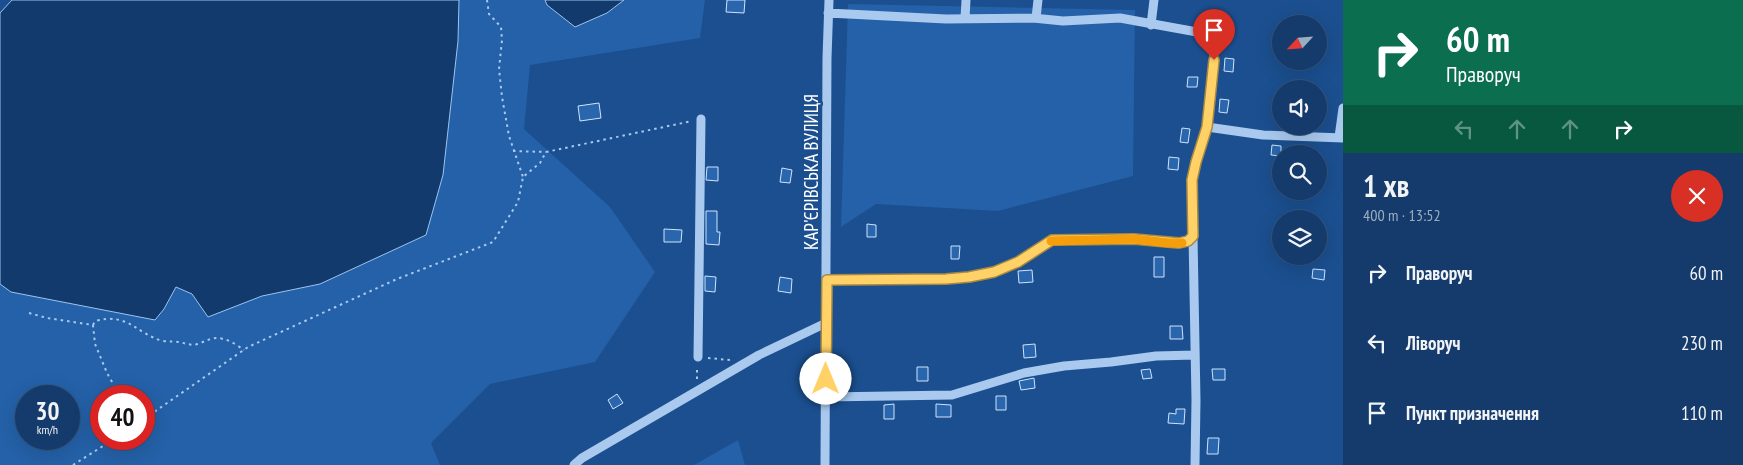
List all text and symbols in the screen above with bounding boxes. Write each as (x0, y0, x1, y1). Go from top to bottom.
pin (1193, 9, 1235, 60)
north arrow (1272, 15, 1328, 70)
map controls (1272, 15, 1327, 265)
icon: arrive (1200, 16, 1228, 44)
text: 60 m (1446, 16, 1510, 62)
icon: right (1363, 20, 1428, 85)
text: Праворуч (1446, 60, 1521, 88)
button: sound (1272, 80, 1327, 135)
street label: КАР'ЄРІВСЬКА ВУЛИЦЯ (799, 94, 823, 250)
icon: left (1450, 115, 1478, 143)
icon: ahead (1503, 115, 1531, 143)
icon: ahead (1556, 115, 1584, 143)
icon: right (1609, 115, 1637, 143)
button: search (1272, 145, 1327, 200)
text: 1 хв (1363, 166, 1409, 205)
button: close (1671, 170, 1723, 222)
text: 400 m · 13:52 (1363, 205, 1441, 225)
button: layers (1272, 210, 1327, 265)
icon: right (1363, 259, 1391, 287)
text: Праворуч (1406, 261, 1473, 285)
text: 60 m (1690, 261, 1723, 285)
icon: left (1363, 329, 1391, 357)
text: Ліворуч (1406, 331, 1460, 355)
text: 230 m (1681, 331, 1723, 355)
position arrow (799, 352, 851, 404)
speed limit sign: 40 (90, 385, 155, 450)
text: 30 (36, 395, 59, 427)
icon: arrive (1363, 399, 1391, 427)
text: Пункт призначення (1406, 401, 1539, 425)
text: 110 m (1681, 401, 1723, 425)
text: km/h (37, 422, 58, 437)

